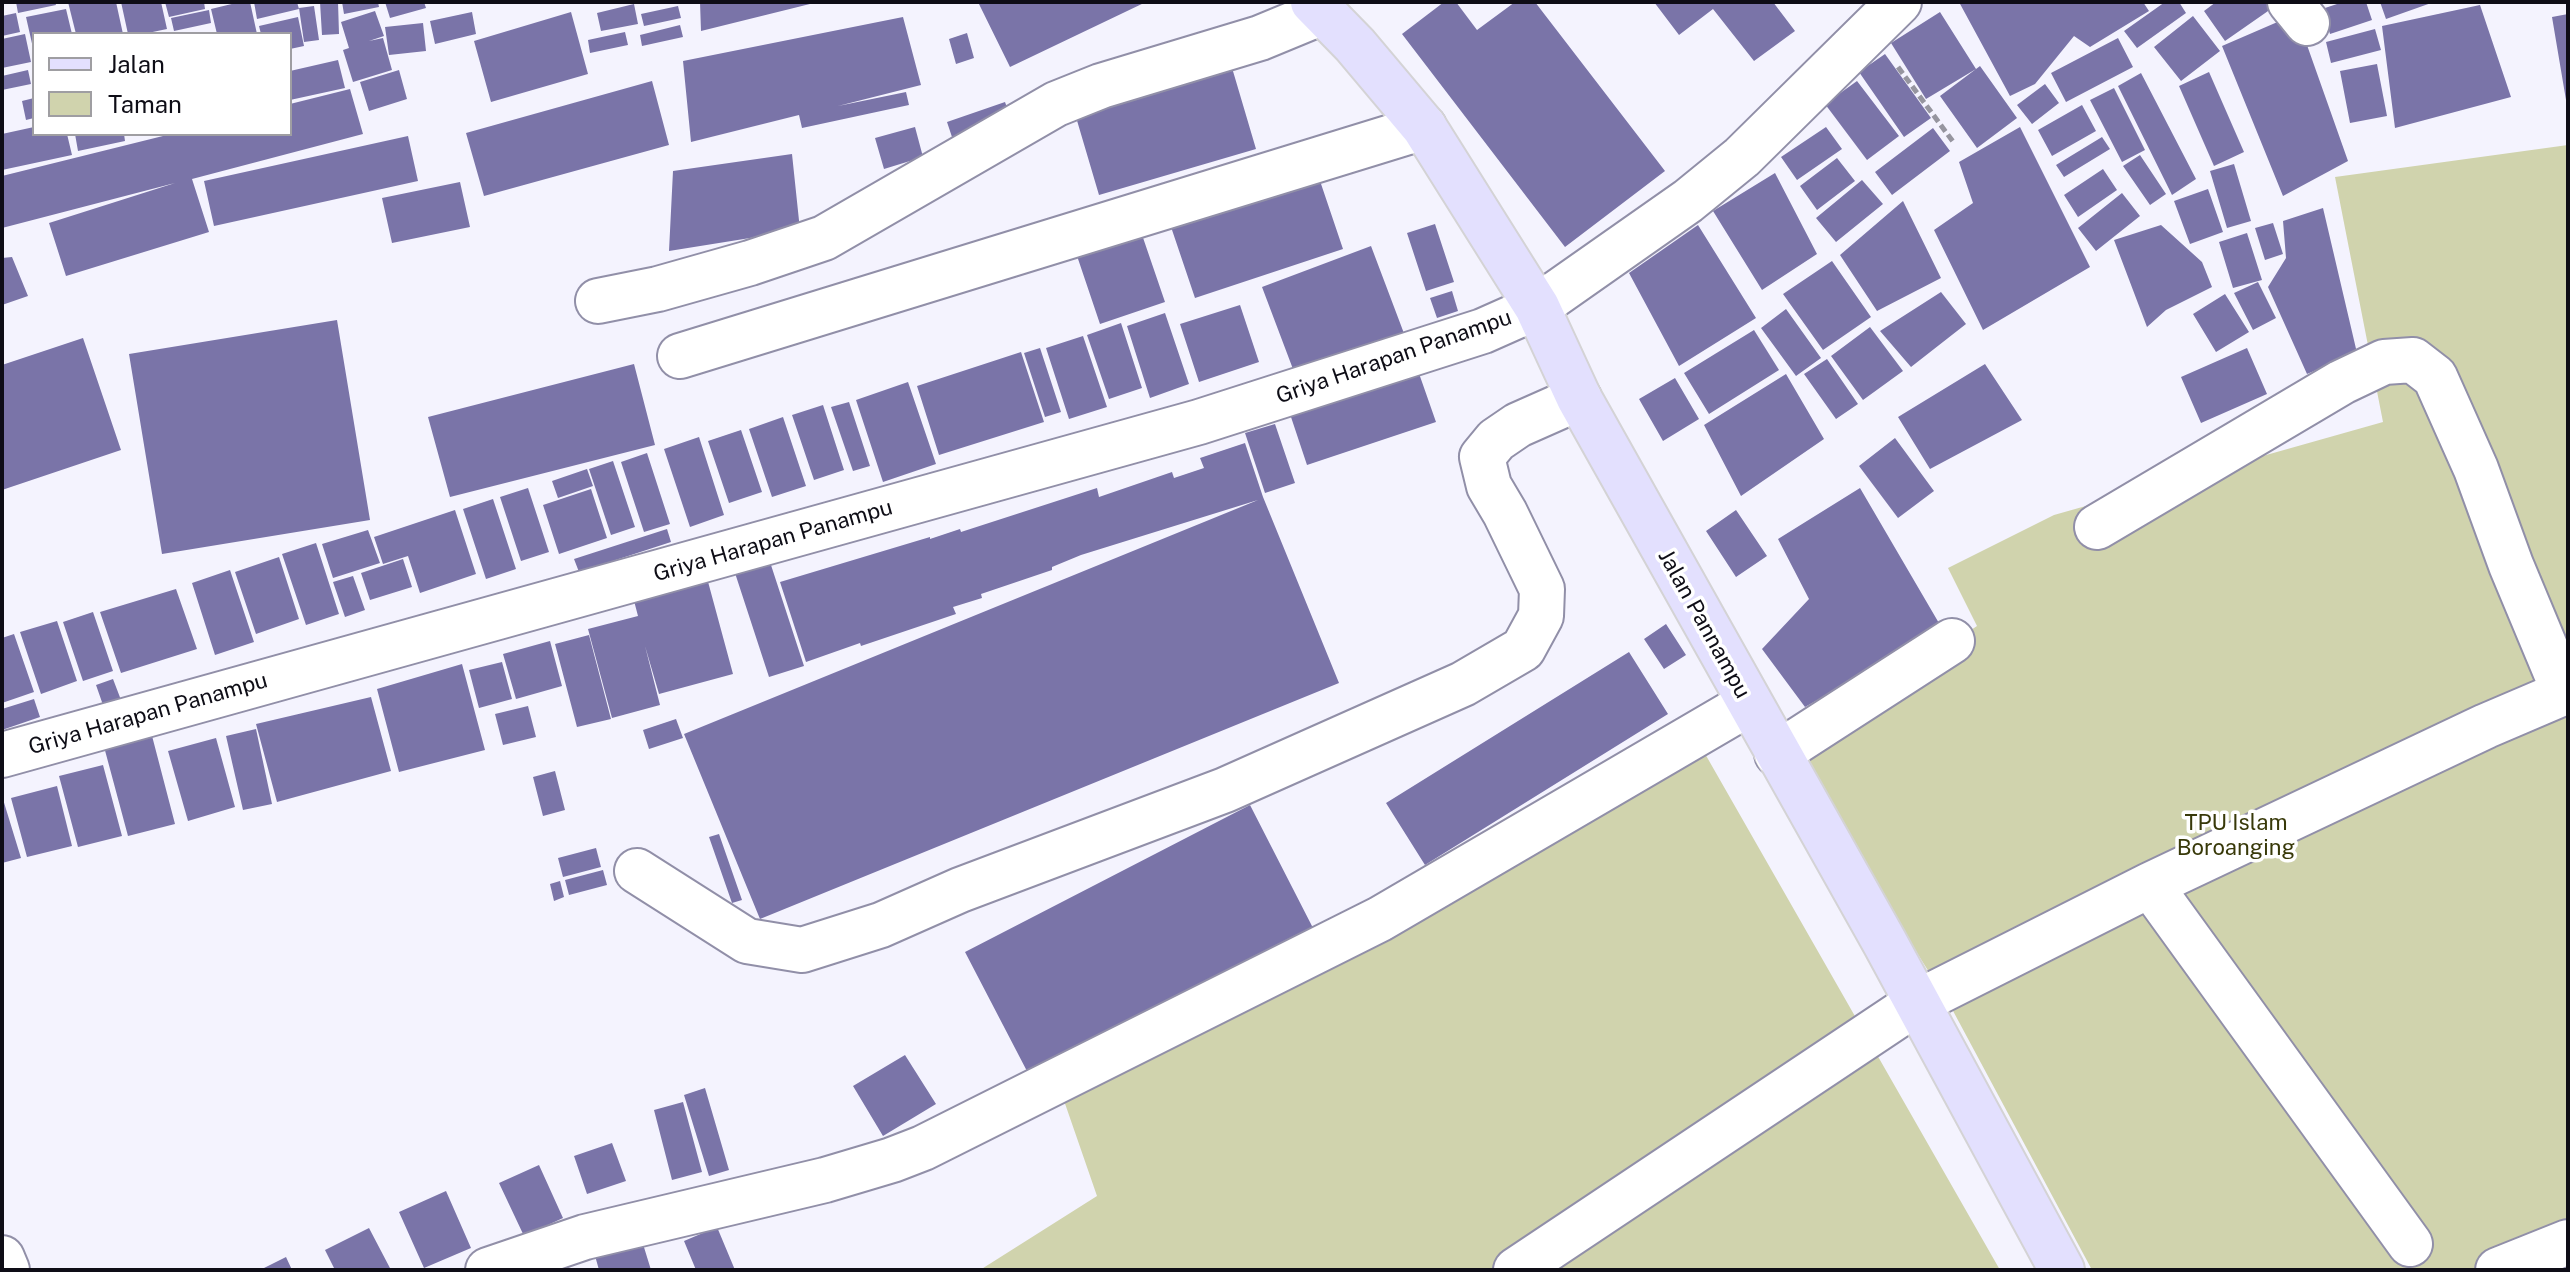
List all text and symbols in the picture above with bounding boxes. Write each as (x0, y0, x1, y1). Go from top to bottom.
legend (32, 32, 292, 136)
text: Jalan (108, 50, 165, 78)
text: Taman (108, 90, 182, 118)
street label: Griya Harapan Panampu (1273, 304, 1515, 410)
street label: Griya Harapan Panampu (650, 494, 896, 588)
street label: Jalan Pannampu (1652, 545, 1756, 703)
street label: Griya Harapan Panampu (25, 667, 271, 761)
park label: TPU Islam Boroanging (2177, 810, 2295, 862)

